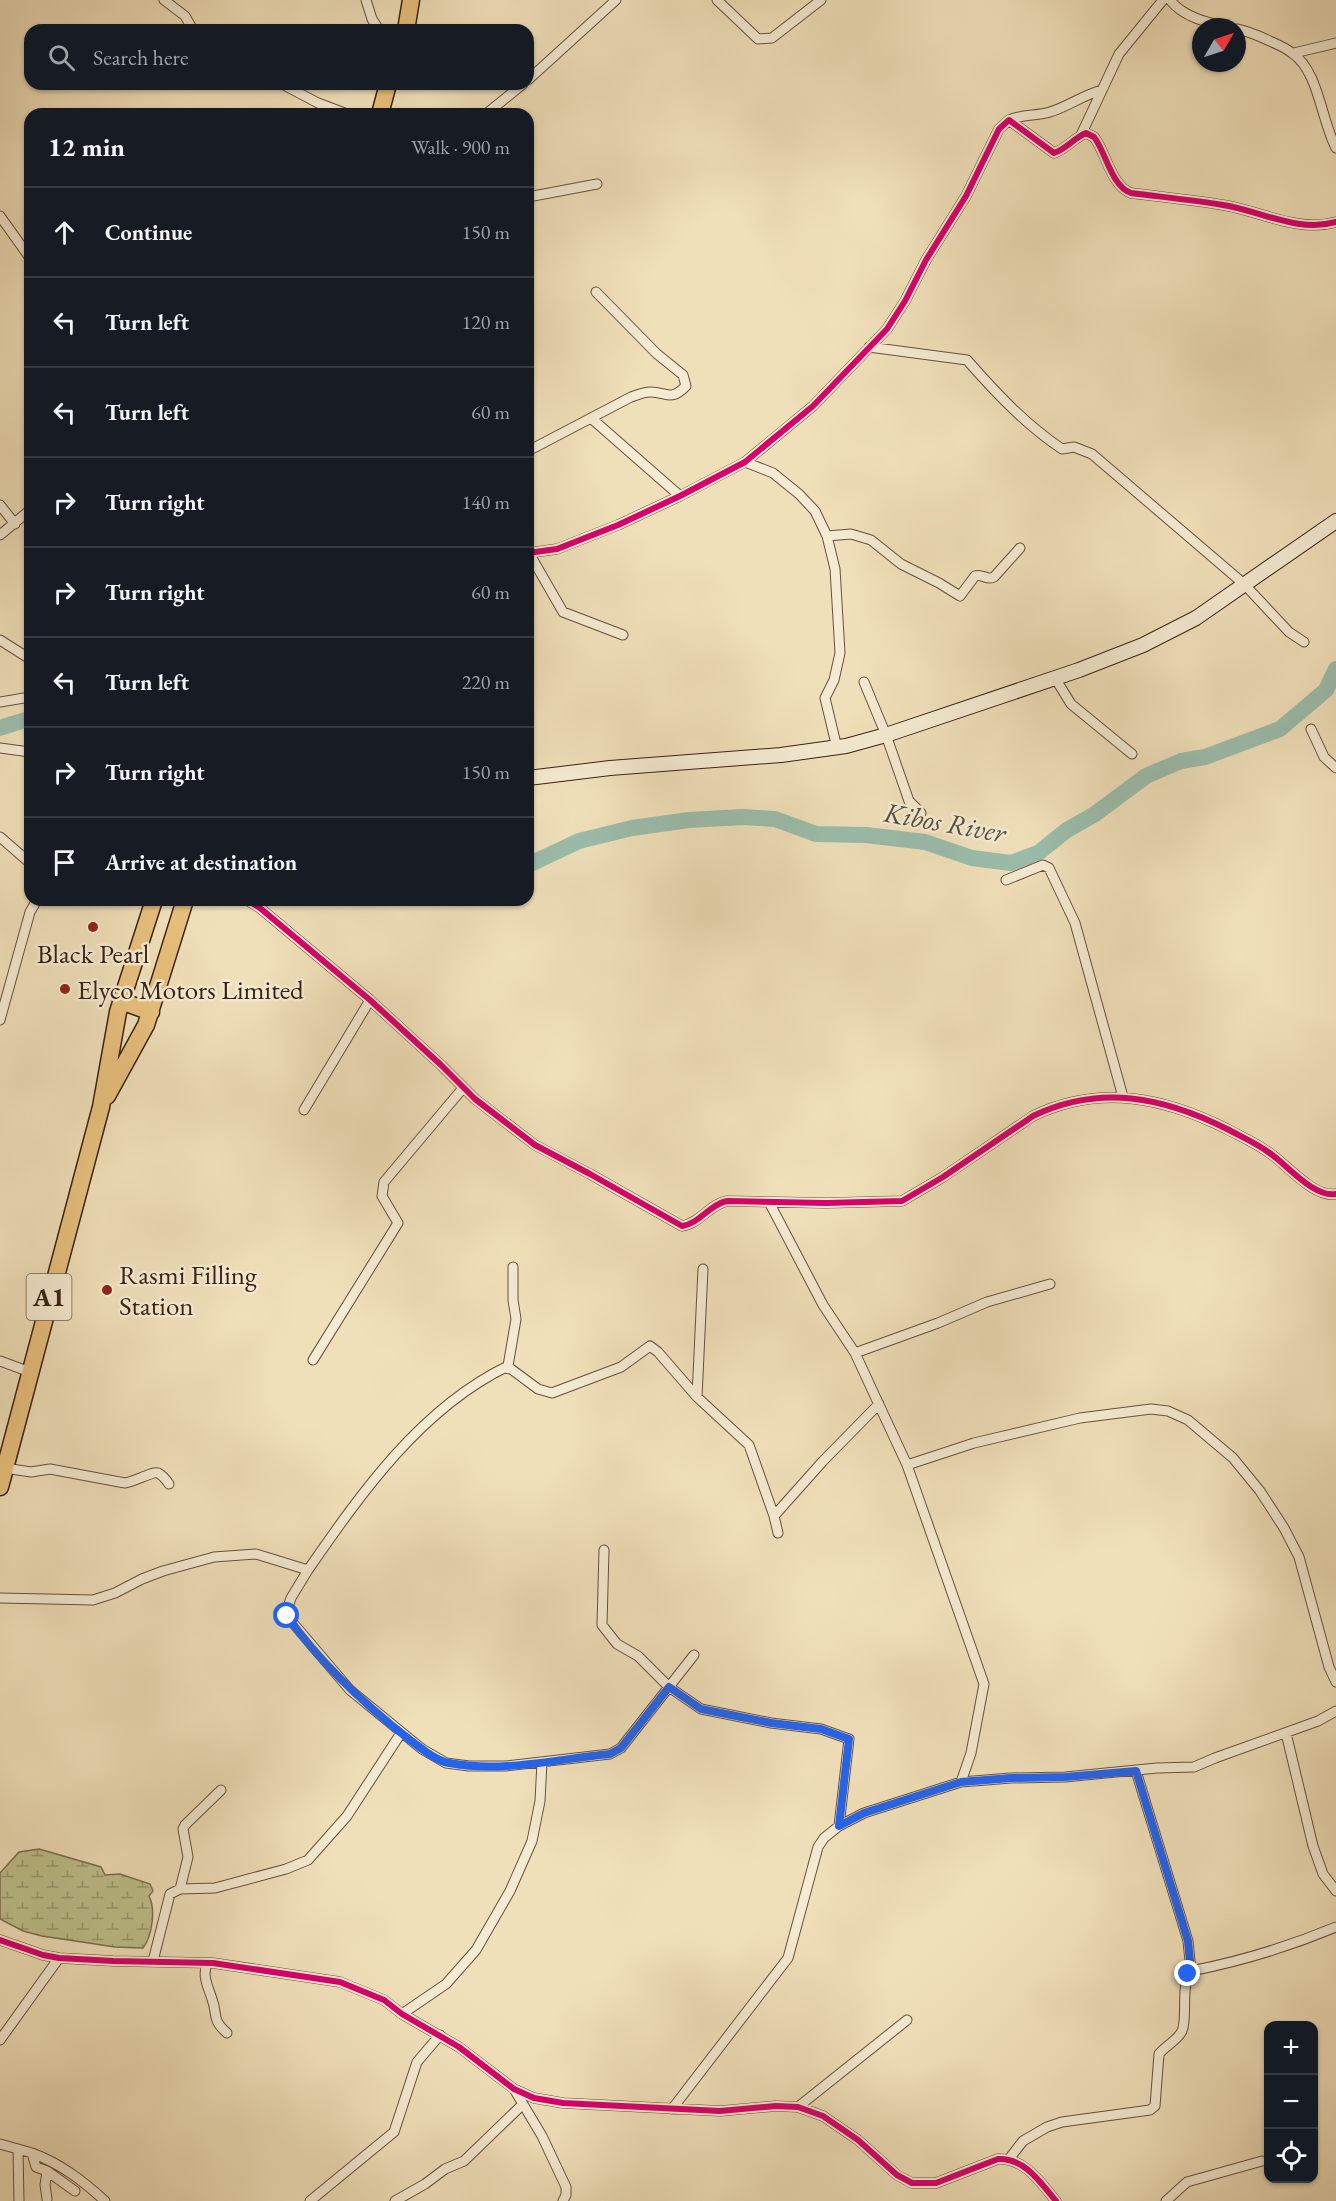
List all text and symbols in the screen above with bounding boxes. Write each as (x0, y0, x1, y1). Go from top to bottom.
north arrow (1192, 18, 1246, 72)
search box (24, 24, 534, 90)
icon: search (45, 41, 78, 74)
text: Search here (93, 43, 188, 72)
text: 12 min (48, 130, 125, 164)
text: Walk · 900 m (411, 134, 510, 160)
icon: ahead (48, 216, 81, 249)
text: Continue (105, 218, 192, 247)
text: 150 m (462, 219, 510, 245)
icon: left (48, 306, 81, 339)
text: Turn left (105, 308, 189, 337)
text: 120 m (462, 309, 510, 335)
icon: left (48, 396, 81, 429)
text: Turn left (105, 398, 189, 427)
text: 60 m (471, 399, 510, 425)
icon: right (48, 486, 81, 519)
text: Turn right (105, 488, 204, 517)
text: 140 m (462, 489, 510, 515)
icon: right (48, 576, 81, 609)
text: Turn right (105, 578, 204, 607)
text: 60 m (471, 579, 510, 605)
icon: left (48, 666, 81, 699)
text: Turn left (105, 668, 189, 697)
text: 220 m (462, 669, 510, 695)
icon: right (48, 756, 81, 789)
text: Turn right (105, 758, 204, 787)
text: 150 m (462, 759, 510, 785)
water label: Kibos River (880, 793, 1010, 851)
icon: arrive (48, 846, 81, 879)
text: Arrive at destination (105, 848, 297, 877)
marker: Black Pearl (86, 920, 100, 934)
place label: Black Pearl (37, 936, 149, 971)
place label: Elyco Motors Limited (77, 972, 304, 1007)
marker: Elyco Motors Limited (58, 982, 72, 996)
place label: Rasmi Filling Station (119, 1257, 257, 1323)
road number: A1 (26, 1274, 72, 1320)
marker: Rasmi Filling Station (100, 1283, 114, 1297)
route start (273, 1602, 299, 1628)
route end (1174, 1960, 1200, 1986)
map controls (1264, 2021, 1318, 2183)
button: + (1264, 2021, 1318, 2075)
button: − (1264, 2075, 1318, 2129)
button: locate (1264, 2129, 1318, 2183)

